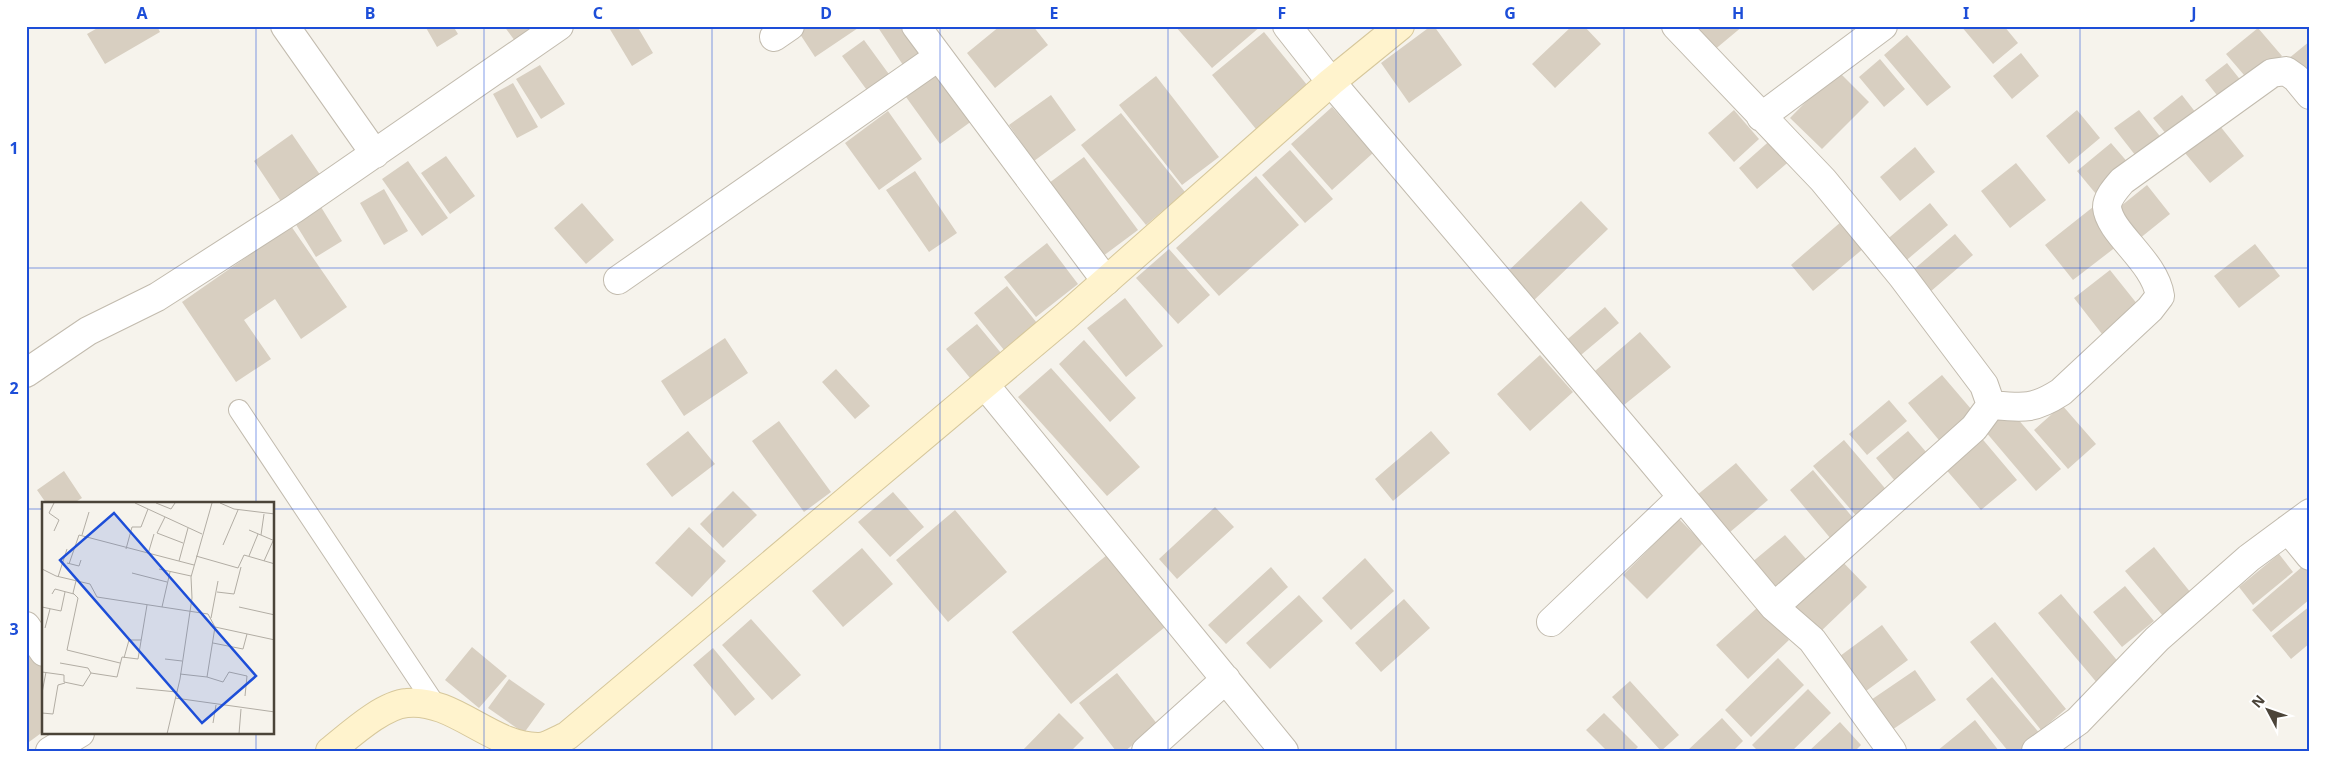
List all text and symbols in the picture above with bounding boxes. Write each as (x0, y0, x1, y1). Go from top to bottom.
text: A (136, 2, 148, 24)
text: B (365, 2, 375, 24)
text: C (593, 2, 603, 24)
text: D (820, 2, 832, 24)
text: E (1050, 2, 1059, 24)
text: F (1278, 2, 1286, 24)
text: G (1504, 2, 1516, 24)
text: H (1732, 2, 1744, 24)
text: I (1963, 2, 1969, 24)
text: J (2189, 2, 2197, 24)
text: 1 (9, 137, 19, 159)
text: 2 (9, 377, 19, 399)
inset map (42, 502, 275, 734)
text: 3 (9, 618, 19, 640)
north arrow (2244, 684, 2294, 734)
text: N (2247, 691, 2269, 712)

